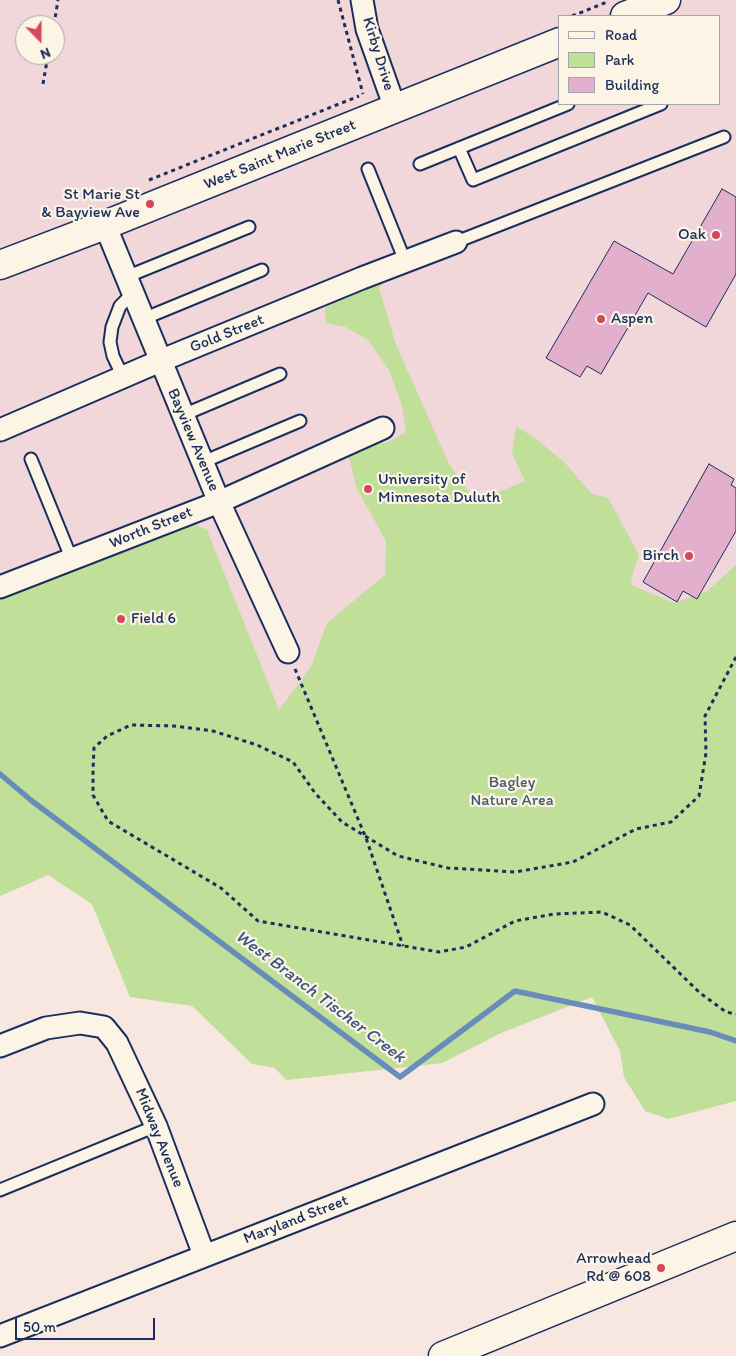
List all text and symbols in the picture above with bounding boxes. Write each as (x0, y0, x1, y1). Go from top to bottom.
north arrow (15, 15, 65, 65)
street label: Kirby Drive (358, 15, 398, 93)
legend (558, 15, 721, 105)
text: Road (605, 26, 637, 44)
text: N (38, 44, 53, 63)
text: Park (605, 51, 635, 69)
text: Building (605, 76, 659, 94)
street label: West Saint Marie Street (201, 116, 359, 194)
place label: St Marie St & Bayview Ave (41, 185, 140, 223)
marker: St Marie St & Bayview Ave (144, 198, 156, 210)
place label: Oak (678, 225, 706, 245)
marker: Oak (710, 229, 722, 241)
place label: Aspen (611, 309, 653, 329)
street label: Gold Street (187, 310, 267, 358)
marker: Aspen (595, 313, 607, 325)
street label: Bayview Avenue (163, 386, 223, 494)
place label: University of Minnesota Duluth (378, 470, 500, 508)
marker: University of Minnesota Duluth (362, 483, 374, 495)
street label: Worth Street (107, 503, 195, 553)
place label: Birch (642, 546, 679, 566)
marker: Birch (683, 550, 695, 562)
place label: Field 6 (131, 609, 176, 629)
marker: Field 6 (115, 613, 127, 625)
park label: Bagley Nature Area (470, 773, 554, 811)
water label: West Branch Tischer Creek (231, 926, 409, 1068)
street label: Midway Avenue (130, 1086, 188, 1190)
street label: Maryland Street (241, 1191, 351, 1249)
place label: Arrowhead Rd @ 608 (576, 1249, 651, 1287)
marker: Arrowhead Rd @ 608 (655, 1262, 667, 1274)
scale bar (18, 1308, 158, 1340)
text: 50 m (23, 1318, 56, 1336)

